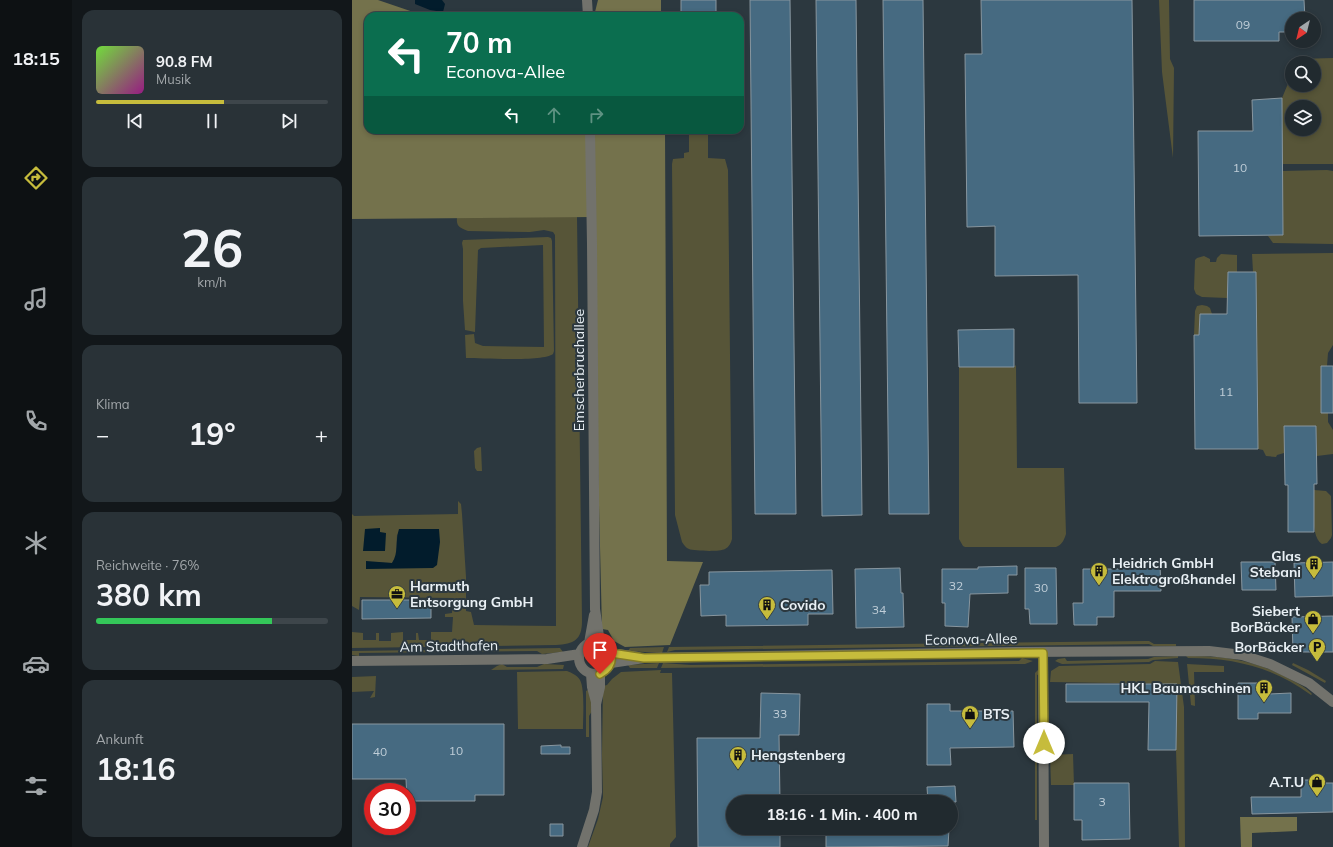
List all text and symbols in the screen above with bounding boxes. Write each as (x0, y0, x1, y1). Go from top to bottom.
north arrow (1285, 12, 1321, 48)
map controls (1285, 12, 1321, 136)
house number: 09 (1236, 17, 1250, 32)
text: 70 m (446, 25, 512, 60)
icon: left (380, 28, 432, 80)
text: 18:15 (12, 47, 60, 70)
text: 90.8 FM (156, 52, 212, 71)
button: search (1285, 56, 1321, 92)
text: Econova-Allee (446, 60, 565, 83)
text: Musik (156, 71, 191, 87)
button: layers (1285, 100, 1321, 136)
icon: left (501, 104, 523, 126)
icon: ahead (543, 104, 565, 126)
icon: right (585, 104, 607, 126)
icon: previous (124, 110, 146, 132)
icon: pause (201, 110, 223, 132)
icon: next (278, 110, 300, 132)
house number: 10 (1233, 160, 1247, 175)
icon: directions (22, 164, 50, 192)
text: 26 (181, 215, 243, 280)
text: km/h (197, 274, 227, 290)
icon: music (22, 285, 50, 313)
street label: Emscherbruchallee (570, 309, 588, 431)
house number: 11 (1219, 384, 1233, 399)
text: Klima (96, 396, 130, 412)
icon: phone (22, 407, 50, 435)
text: 19° (188, 415, 236, 453)
text: − (96, 421, 109, 449)
text: + (315, 421, 328, 449)
icon: climate (22, 529, 50, 557)
place label: Glas Stebani (1250, 547, 1301, 581)
place label: Heidrich GmbH Elektrogroßhandel (1112, 554, 1236, 588)
building icon: Glas Stebani (1304, 554, 1324, 579)
text: Reichweite · 76% (96, 557, 200, 573)
building icon: Heidrich GmbH Elektrogroßhandel (1089, 561, 1109, 586)
text: 380 km (96, 576, 202, 614)
place label: Harmuth Entsorgung GmbH (410, 577, 533, 611)
house number: 32 (949, 578, 963, 593)
house number: 30 (1034, 580, 1048, 595)
office icon: Harmuth Entsorgung GmbH (387, 584, 407, 609)
building icon: Covido (757, 595, 777, 620)
place label: Covido (780, 596, 826, 614)
house number: 34 (872, 602, 886, 617)
place label: Siebert BorBäcker (1230, 602, 1301, 636)
shop icon: Siebert BorBäcker (1303, 609, 1323, 634)
street label: Econova-Allee (925, 629, 1017, 649)
pin (583, 633, 617, 674)
street label: Am Stadthafen (400, 636, 498, 656)
parking icon: BorBäcker (1307, 637, 1327, 662)
place label: BorBäcker (1234, 638, 1304, 656)
icon: arrive (589, 639, 611, 661)
icon: car (22, 650, 50, 678)
building icon: HKL Baumaschinen (1254, 678, 1274, 703)
place label: HKL Baumaschinen (1120, 679, 1251, 697)
shop icon: BTS (960, 704, 980, 729)
place label: BTS (983, 705, 1010, 723)
house number: 33 (773, 706, 787, 721)
position arrow (1023, 722, 1065, 764)
text: Ankunft (96, 731, 144, 747)
house number: 10 (449, 743, 463, 758)
house number: 40 (373, 744, 387, 759)
building icon: Hengstenberg (728, 745, 748, 770)
place label: Hengstenberg (751, 746, 845, 764)
text: 18:16 (96, 750, 175, 788)
icon: filters (22, 772, 50, 800)
shop icon: A.T.U (1307, 772, 1327, 797)
place label: A.T.U (1269, 773, 1304, 791)
speed limit sign: 30 (364, 783, 416, 835)
house number: 3 (1098, 794, 1106, 809)
text: 18:16 · 1 Min. · 400 m (766, 805, 918, 824)

